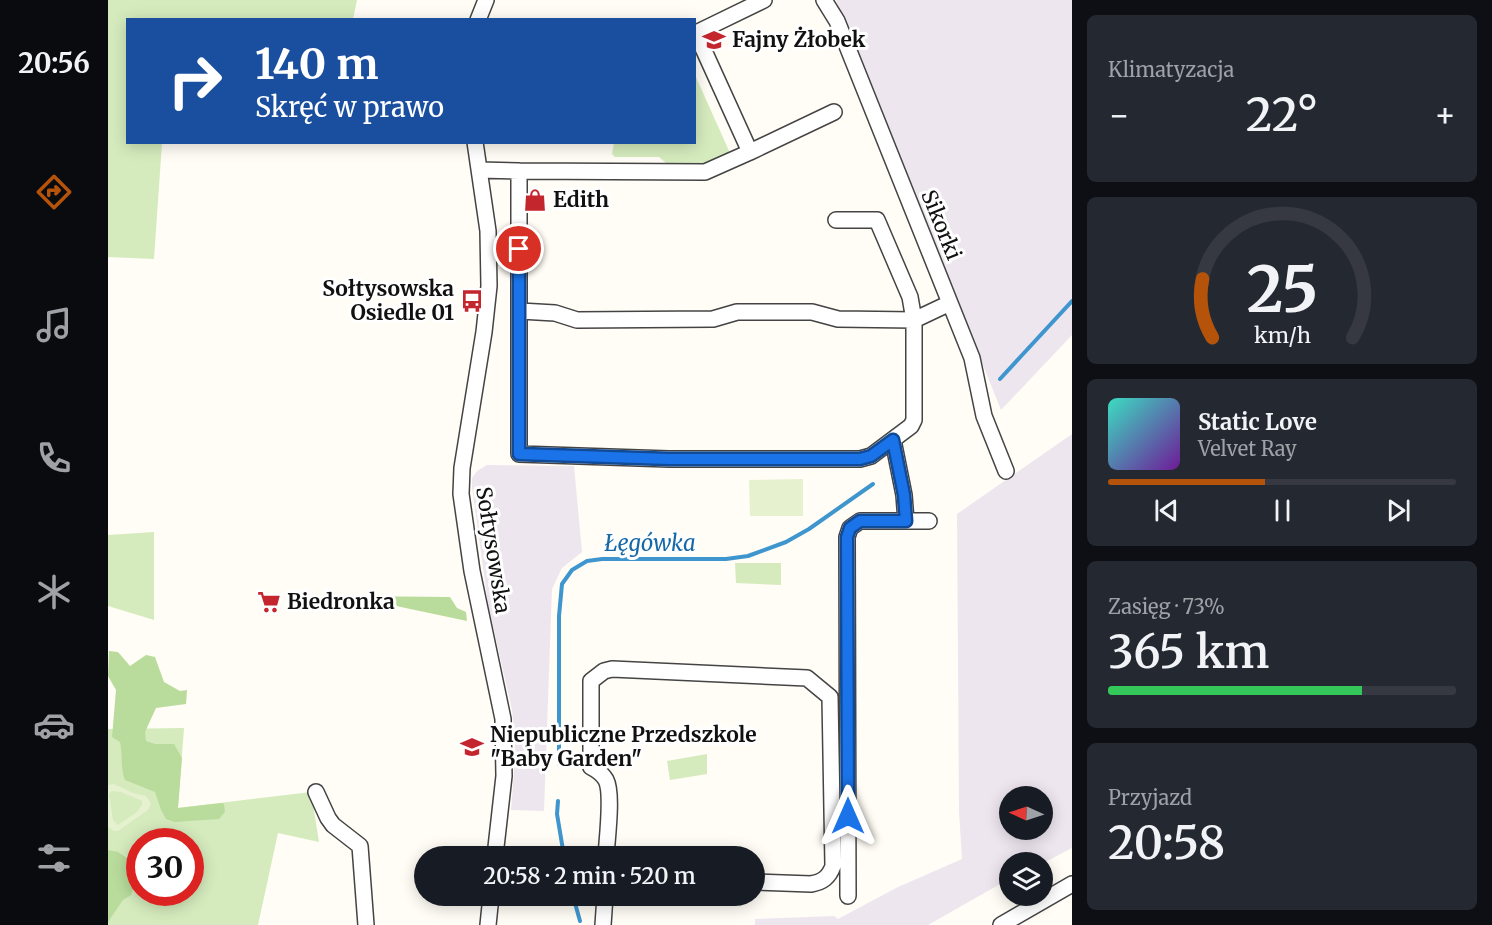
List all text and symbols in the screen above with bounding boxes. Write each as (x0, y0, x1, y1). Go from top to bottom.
place label: Fajny Żłobek (732, 26, 866, 53)
school or university icon: Fajny Żłobek (701, 27, 727, 53)
text: 140 m (255, 38, 378, 90)
icon: right (156, 42, 234, 120)
text: 20:56 (18, 46, 90, 80)
text: Klimatyzacja (1108, 57, 1234, 82)
text: 22° (1246, 87, 1318, 143)
text: Skręć w prawo (255, 90, 444, 124)
text: − (1108, 95, 1130, 136)
text: + (1434, 95, 1456, 136)
icon: directions (33, 171, 75, 213)
place label: Edith (553, 186, 609, 213)
street label: Sikorki (915, 186, 968, 264)
shop icon: Edith (522, 187, 548, 213)
pin (493, 223, 544, 274)
icon: arrive (502, 232, 535, 265)
text: 25 (1246, 251, 1318, 329)
place label: Sołtysowska Osiedle 01 (322, 275, 454, 326)
bus stop icon: Sołtysowska Osiedle 01 (459, 288, 485, 314)
icon: music (33, 304, 75, 346)
text: km/h (1254, 322, 1310, 349)
text: Static Love (1198, 408, 1317, 436)
text: Velvet Ray (1198, 436, 1297, 461)
icon: phone (33, 437, 75, 479)
street label: Sołtysowska (470, 485, 517, 615)
icon: previous (1150, 494, 1183, 527)
icon: pause (1266, 494, 1299, 527)
icon: next (1382, 494, 1415, 527)
water label: Łęgówka (604, 529, 696, 557)
icon: climate (33, 571, 75, 613)
place label: Biedronka (287, 588, 395, 615)
supermarket icon: Biedronka (256, 589, 282, 615)
text: Zasięg · 73% (1108, 594, 1225, 619)
text: 365 km (1108, 624, 1270, 680)
icon: car (33, 704, 75, 746)
place label: Niepubliczne Przedszkole "Baby Garden" (490, 721, 757, 772)
school or university icon: Niepubliczne Przedszkole "Baby Garden" (459, 734, 485, 760)
position arrow (816, 784, 880, 848)
text: Przyjazd (1108, 785, 1192, 810)
north arrow (999, 786, 1053, 840)
map controls (999, 786, 1053, 906)
text: 20:58 (1108, 815, 1225, 871)
speed limit sign: 30 (126, 828, 204, 906)
icon: filters (33, 837, 75, 879)
button: layers (999, 852, 1053, 906)
text: 20:58 · 2 min · 520 m (483, 862, 696, 890)

